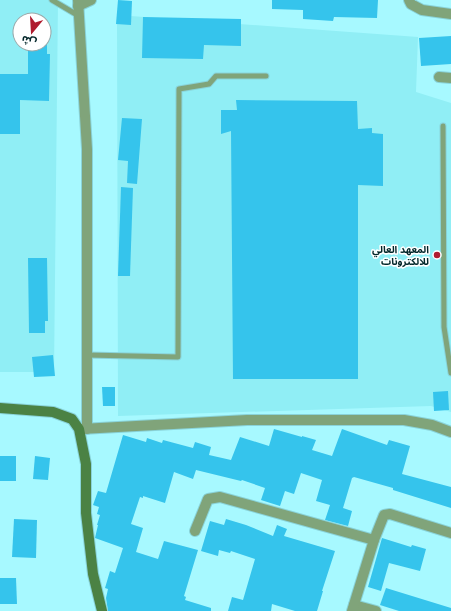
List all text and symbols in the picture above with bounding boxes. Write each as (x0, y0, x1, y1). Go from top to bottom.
north arrow (12, 12, 52, 52)
text: ش (20, 33, 38, 50)
place label: المعهد العالي للالكترونات (372, 244, 429, 268)
marker: المعهد العالي للالكترونات (432, 250, 442, 260)

